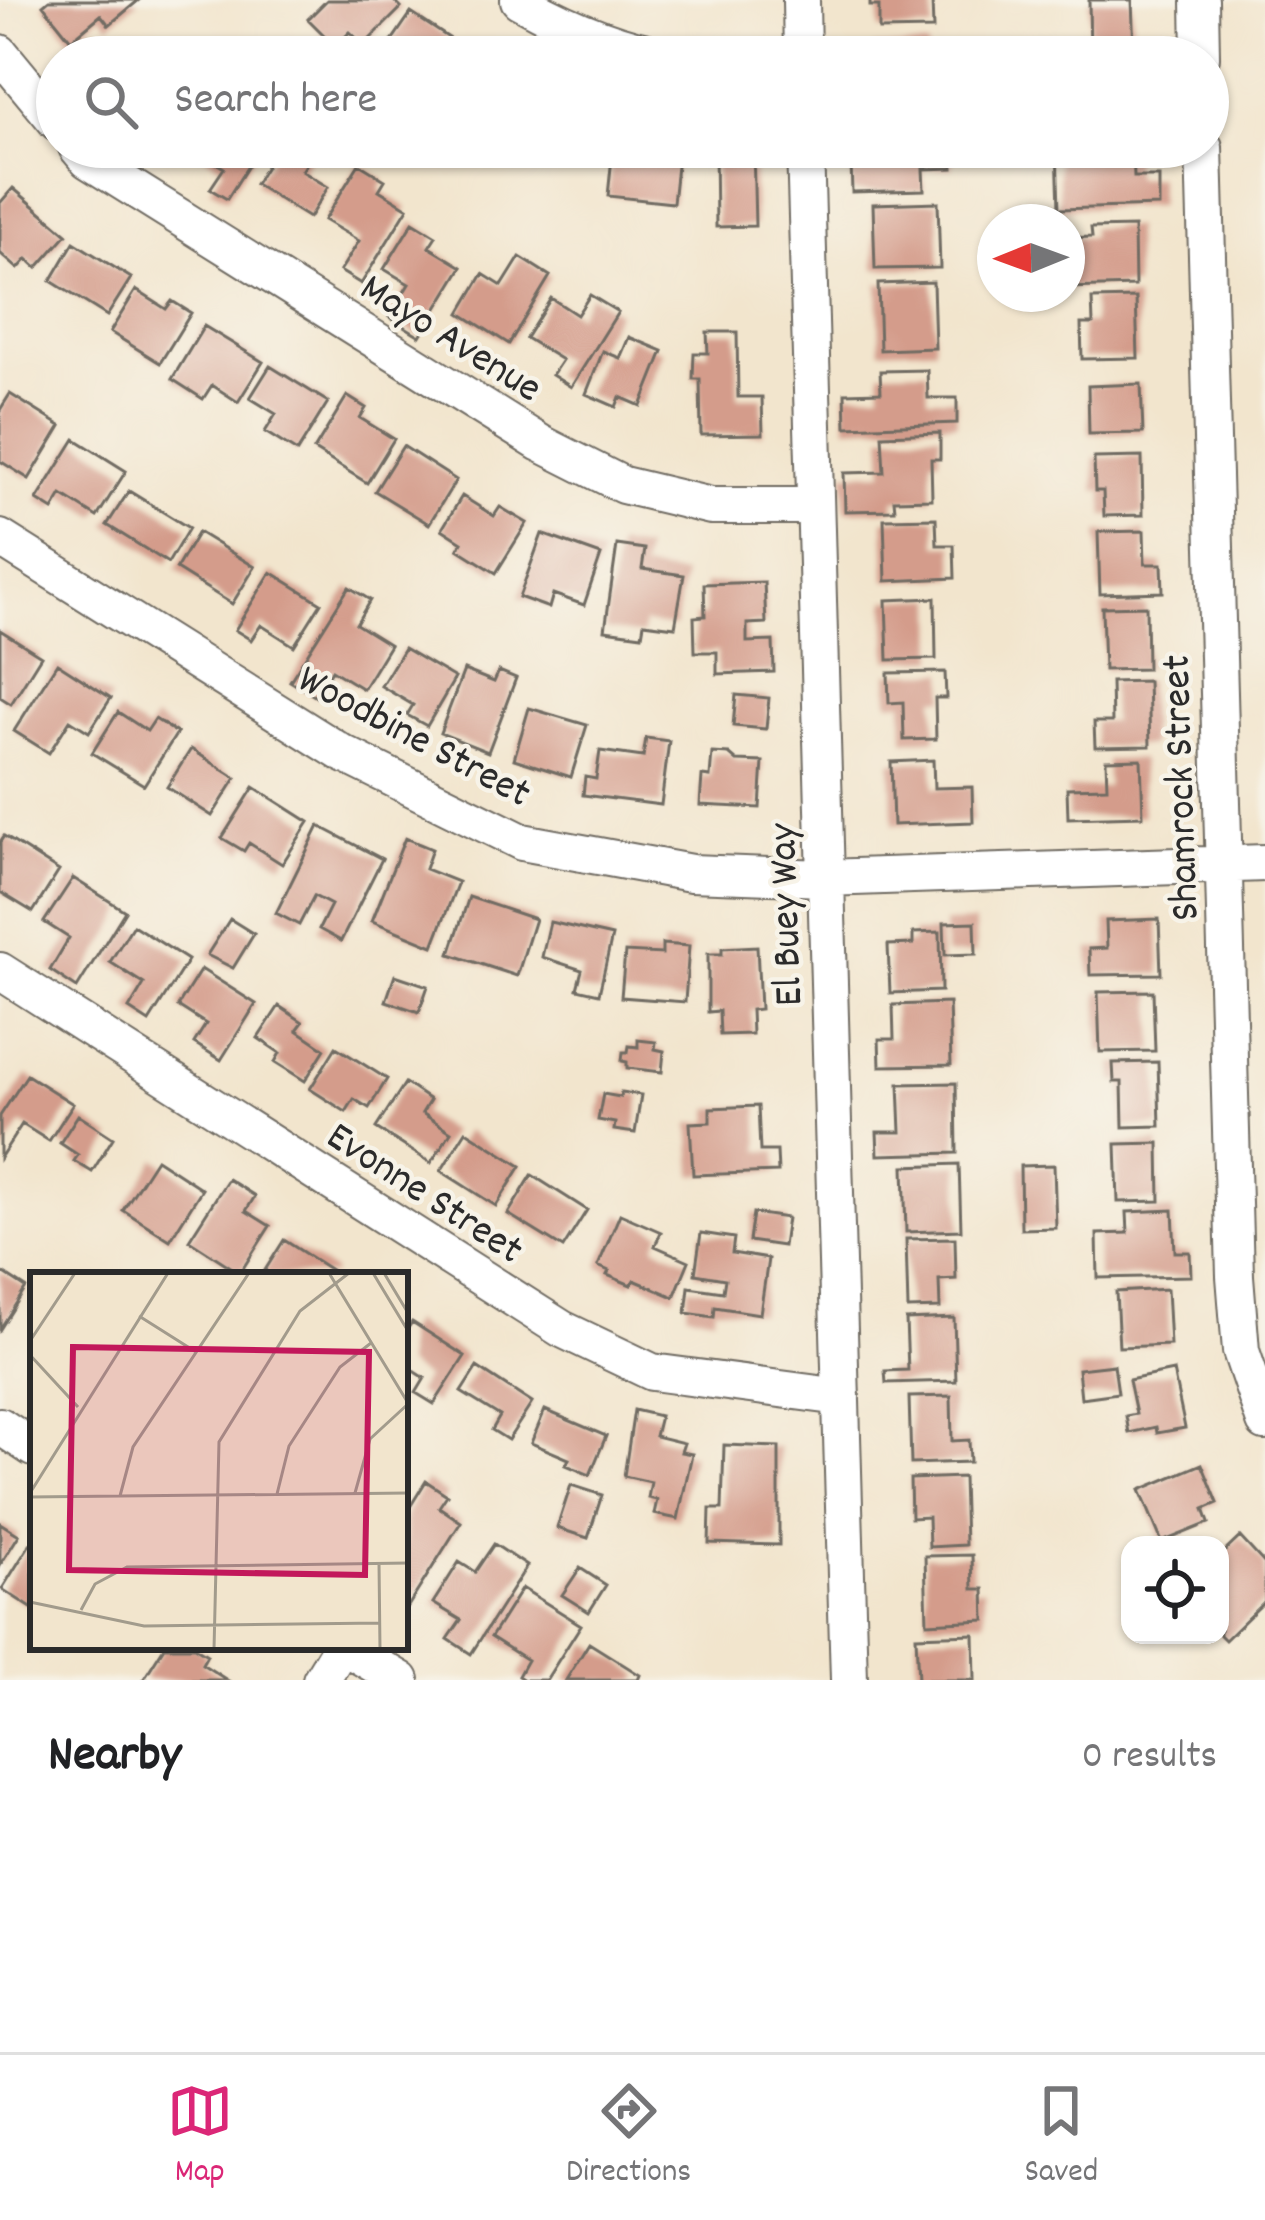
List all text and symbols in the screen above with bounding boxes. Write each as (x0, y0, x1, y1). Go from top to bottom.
search box (36, 36, 1229, 168)
icon: search (78, 69, 144, 135)
text: Search here (174, 70, 377, 134)
north arrow (977, 204, 1085, 312)
street label: Mayo Avenue (347, 261, 552, 421)
street label: Woodbine Street (285, 652, 540, 826)
street label: Shamrock Street (1149, 654, 1219, 922)
street label: El Buey Way (756, 821, 822, 1007)
street label: Evonne Street (313, 1110, 534, 1282)
inset map (30, 1272, 408, 1650)
map controls (1121, 1536, 1229, 1644)
button: locate (1121, 1536, 1229, 1644)
text: Nearby (48, 1722, 181, 1794)
text: 0 results (1082, 1731, 1217, 1786)
tab: Map (167, 2078, 233, 2197)
tab: Directions (566, 2078, 691, 2197)
tab: Saved (1025, 2078, 1098, 2197)

